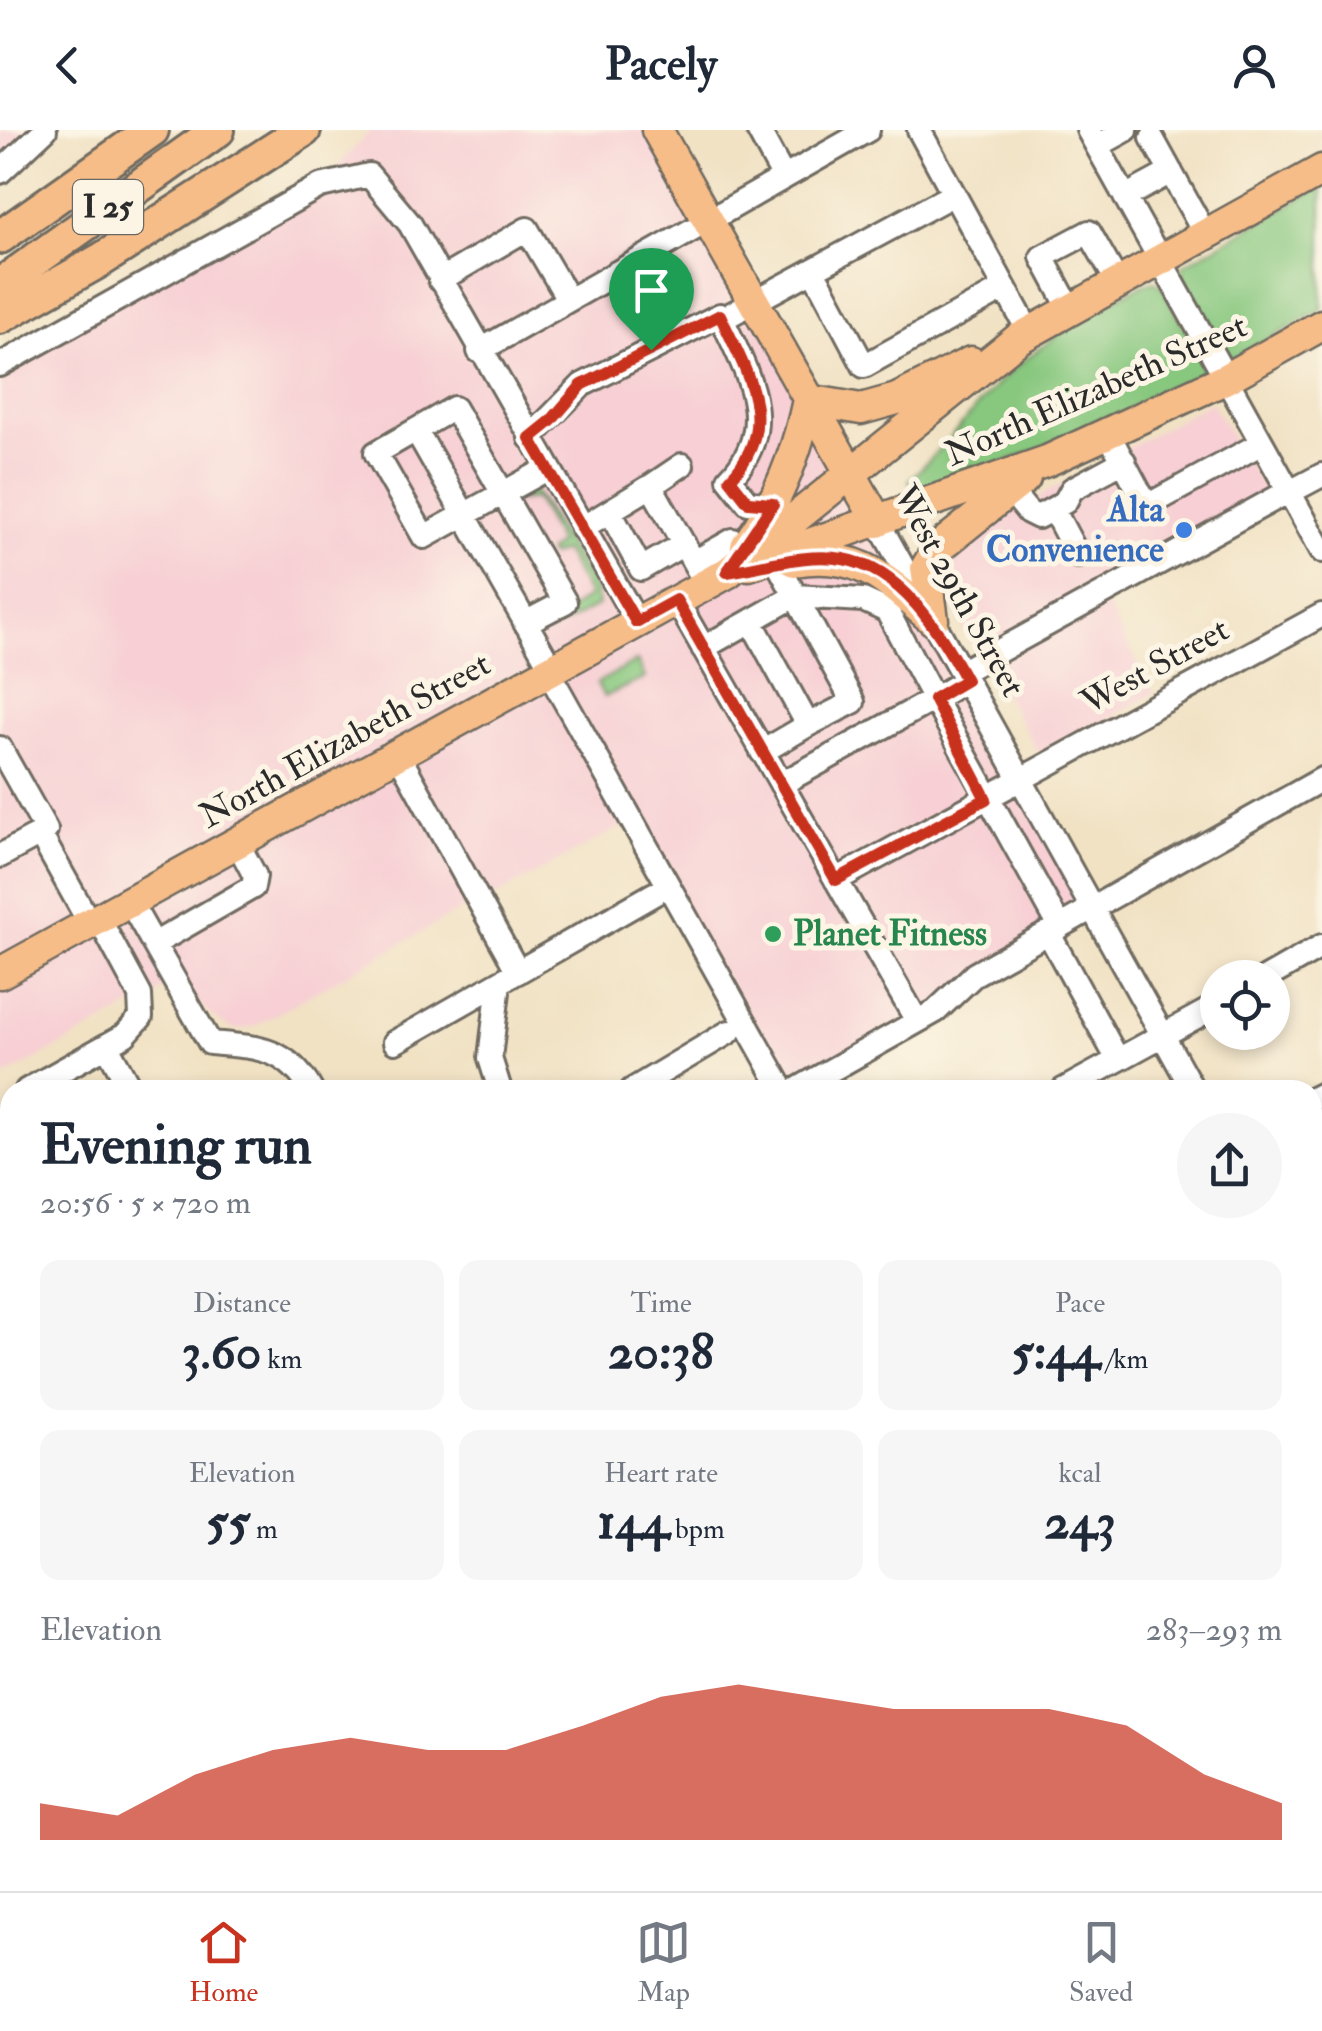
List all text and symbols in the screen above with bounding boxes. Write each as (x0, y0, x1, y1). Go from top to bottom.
text: Pacely (605, 37, 717, 93)
icon: back (40, 38, 95, 93)
icon: person (1227, 38, 1282, 93)
road number: I 25 (73, 180, 143, 234)
pin (609, 248, 694, 351)
icon: arrive (624, 263, 679, 318)
street label: North Elizabeth Street (938, 304, 1254, 476)
street label: West 29th Street (882, 477, 1035, 704)
place label: Alta Convenience (986, 488, 1166, 572)
marker: Alta Convenience (1173, 519, 1195, 541)
street label: West Street (1073, 607, 1237, 725)
street label: North Elizabeth Street (192, 642, 498, 838)
place label: Planet Fitness (793, 912, 987, 956)
marker: Planet Fitness (762, 923, 784, 945)
map controls (1200, 960, 1290, 1050)
button: locate (1200, 960, 1290, 1050)
text: Evening run (40, 1111, 312, 1180)
button: share (1177, 1113, 1282, 1218)
text: 20:56 · 5 × 720 m (40, 1183, 251, 1223)
text: Distance (193, 1286, 291, 1321)
text: Time (630, 1286, 692, 1321)
text: Pace (1055, 1286, 1105, 1321)
text: 3.60 (182, 1321, 261, 1384)
text: 20:38 (608, 1321, 714, 1384)
text: 5:44 (1012, 1321, 1100, 1384)
text: km (261, 1342, 302, 1377)
text: /km (1100, 1342, 1148, 1377)
text: Elevation (189, 1456, 295, 1491)
text: Heart rate (604, 1456, 718, 1491)
text: kcal (1059, 1456, 1101, 1491)
text: 55 (206, 1491, 250, 1554)
text: 144 (597, 1491, 669, 1554)
text: 243 (1044, 1491, 1116, 1554)
text: m (250, 1512, 278, 1547)
text: bpm (669, 1512, 725, 1547)
text: Elevation (40, 1610, 162, 1650)
text: 283–293 m (1146, 1610, 1282, 1650)
tab: Home (189, 1915, 258, 2010)
tab: Map (636, 1915, 691, 2010)
tab: Saved (1069, 1915, 1133, 2010)

